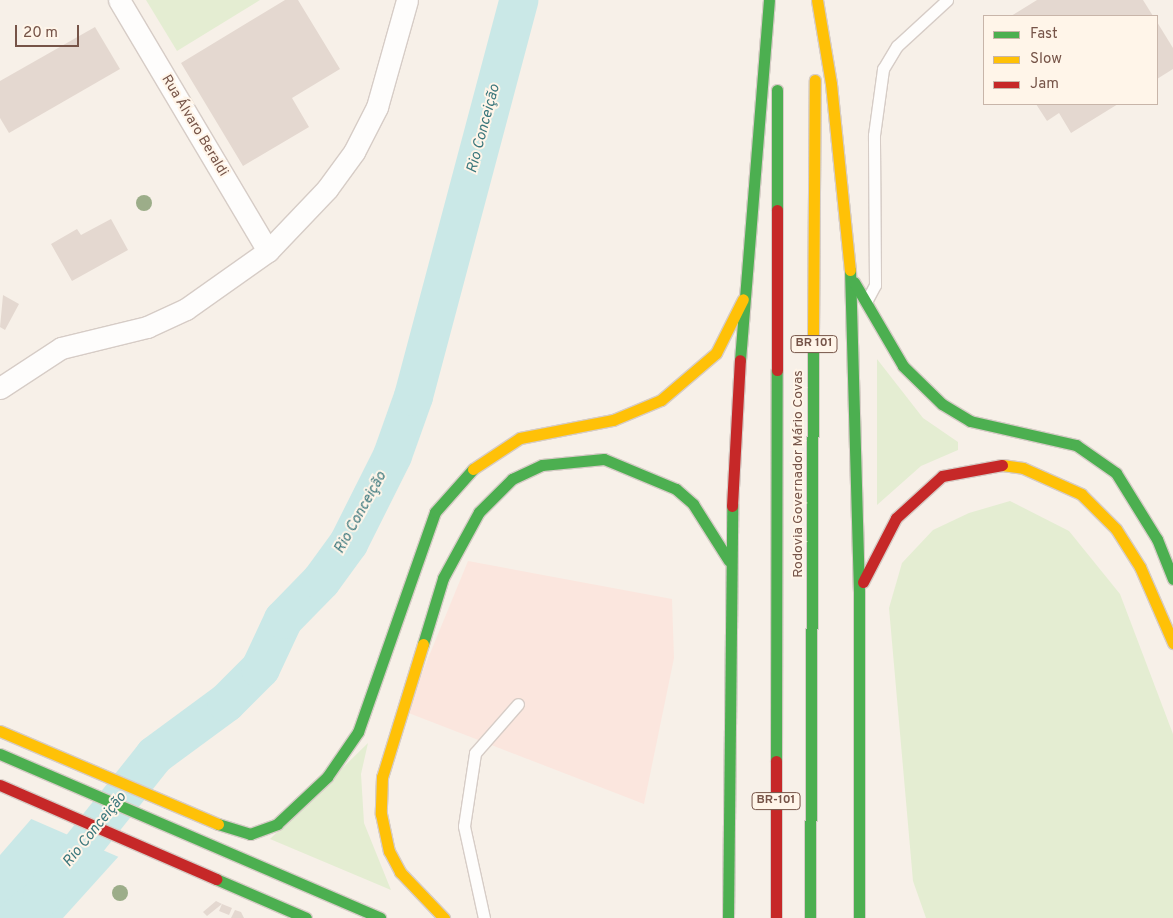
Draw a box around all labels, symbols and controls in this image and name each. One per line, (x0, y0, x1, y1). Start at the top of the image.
scale bar (18, 15, 81, 47)
legend (983, 15, 1158, 105)
text: 20 m (23, 24, 58, 43)
text: Fast (1030, 25, 1058, 44)
text: Slow (1030, 50, 1062, 69)
street label: Rua Álvaro Beraldi (157, 72, 231, 180)
text: Jam (1030, 75, 1059, 94)
water label: Rio Conceição (464, 83, 504, 175)
road number: BR 101 (790, 334, 838, 354)
street label: Rodovia Governador Mário Covas (791, 370, 807, 578)
water label: Rio Conceição (331, 469, 391, 557)
water label: Rio Conceição (59, 789, 131, 871)
road number: BR-101 (751, 791, 801, 810)

